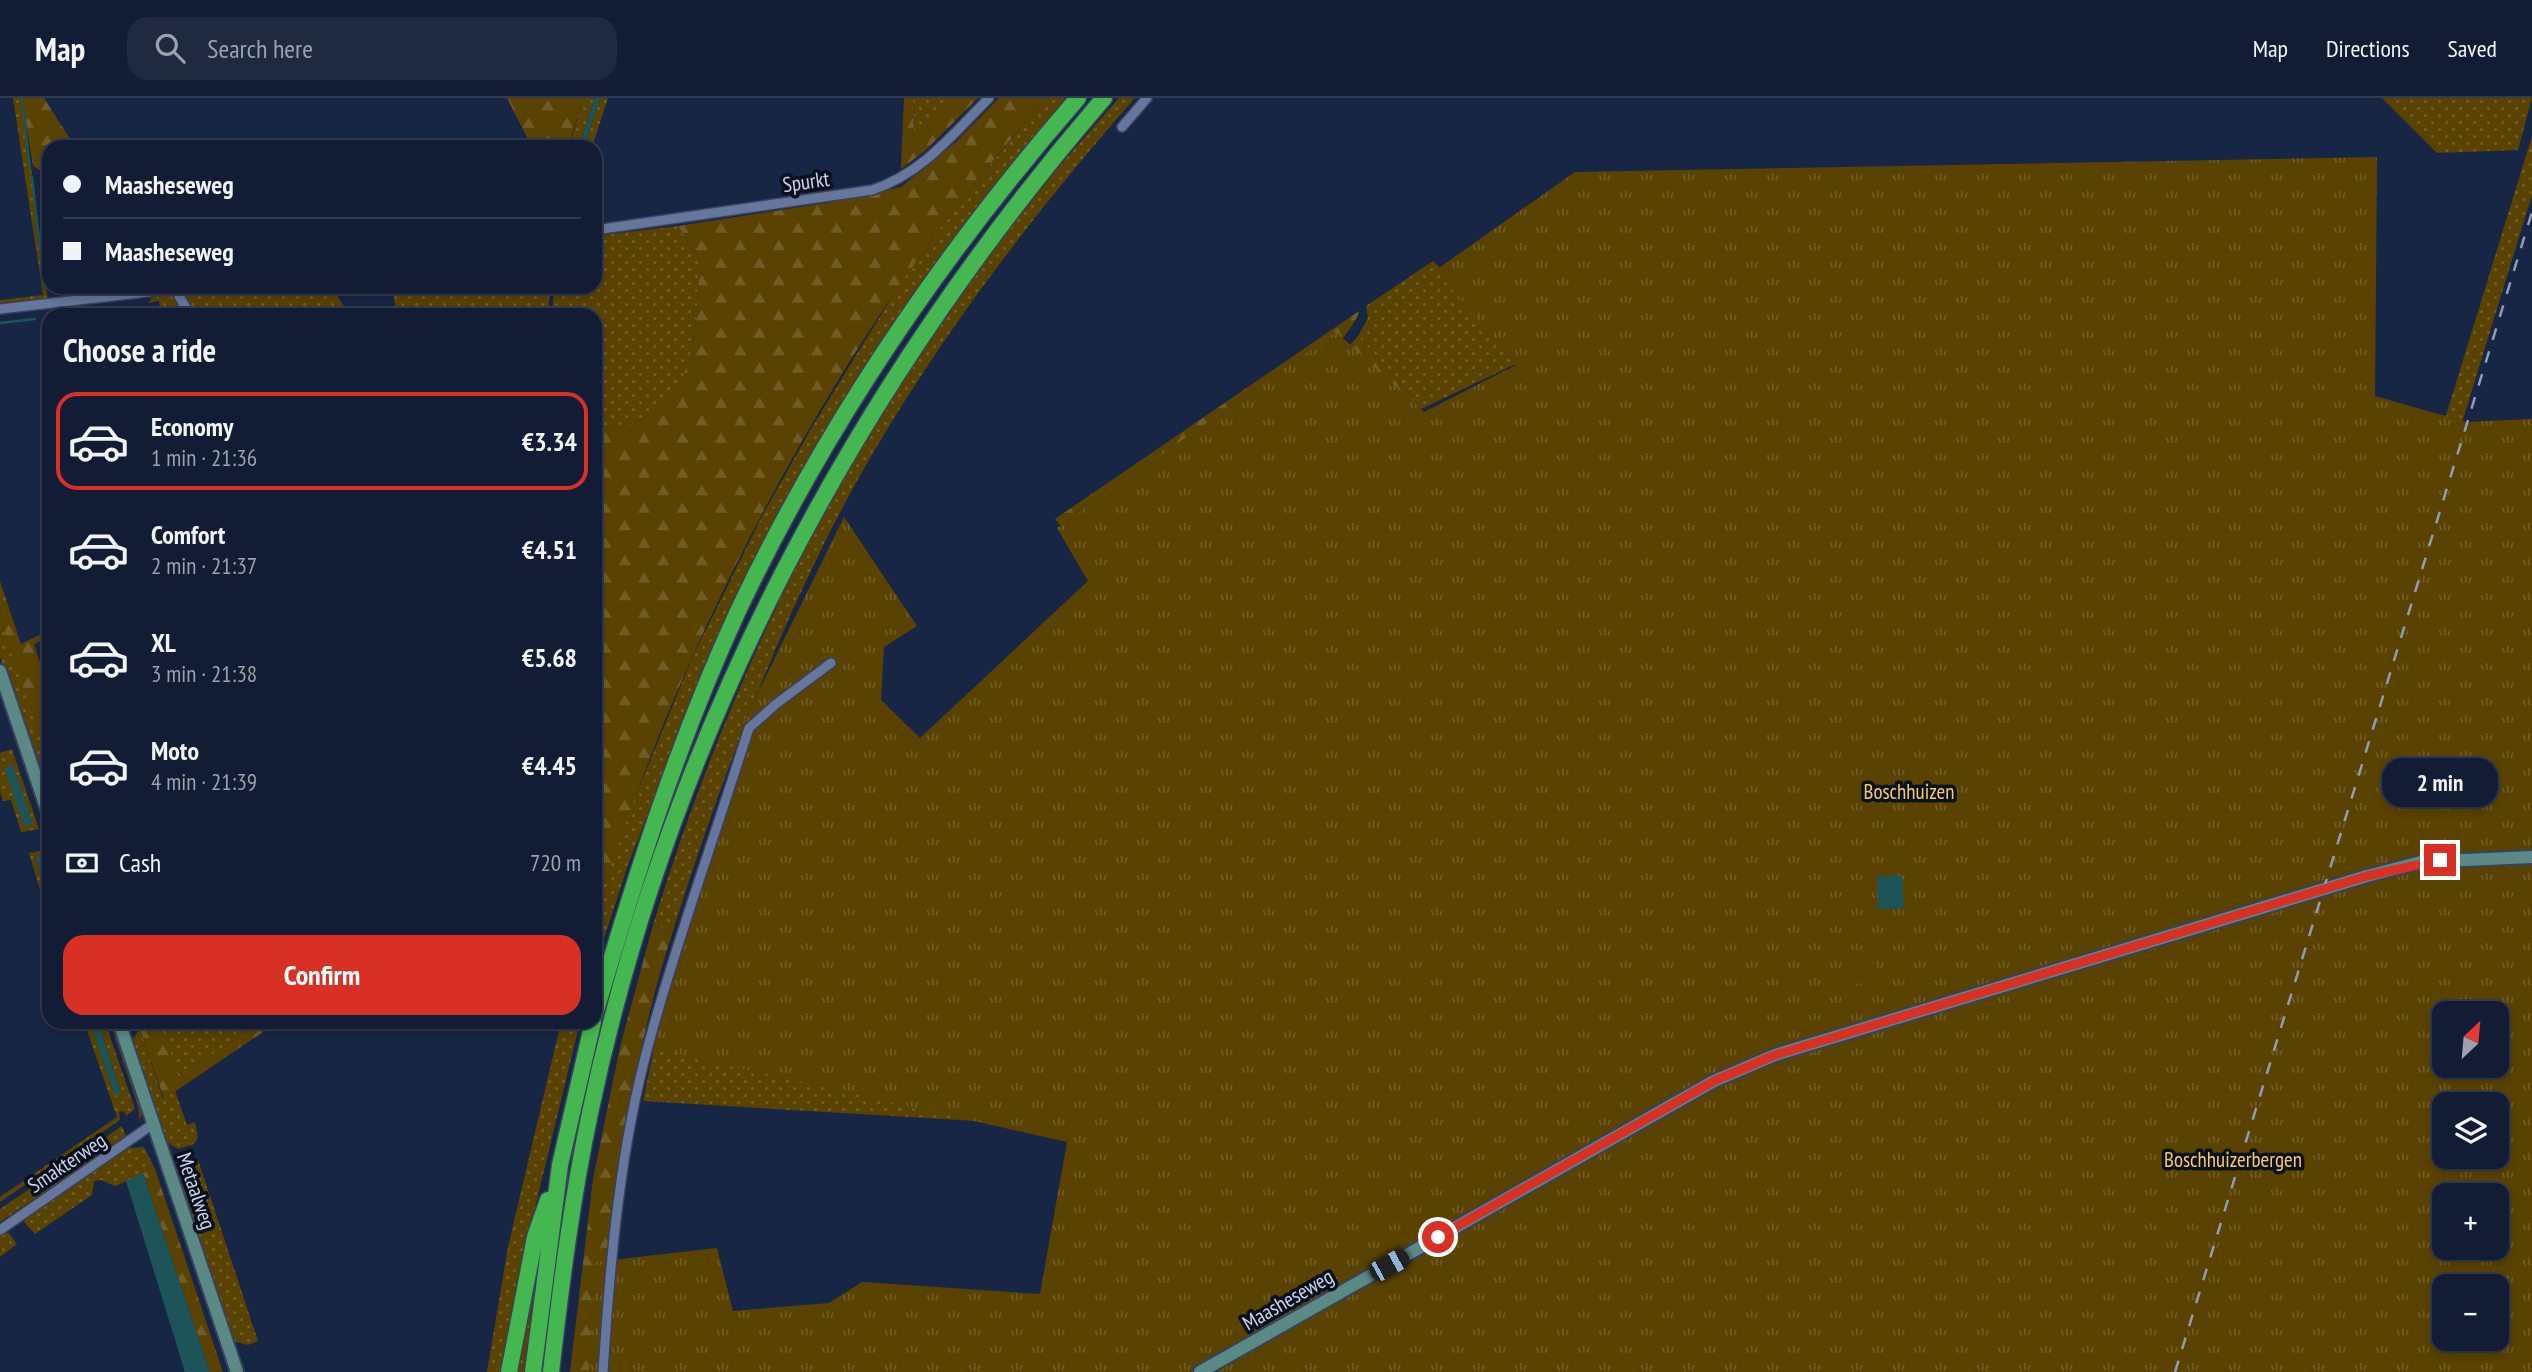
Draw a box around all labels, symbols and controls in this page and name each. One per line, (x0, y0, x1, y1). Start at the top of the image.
search box (127, 17, 617, 80)
text: Map (35, 27, 85, 70)
icon: search (151, 29, 189, 67)
text: Search here (207, 32, 313, 65)
text: Map (2253, 33, 2288, 64)
text: Directions (2326, 33, 2410, 64)
text: Saved (2448, 33, 2497, 64)
street label: Spurkt (781, 165, 831, 198)
text: Maasheseweg (105, 168, 234, 201)
text: Maasheseweg (105, 235, 234, 268)
text: Choose a ride (63, 329, 216, 371)
icon: car (67, 410, 130, 473)
text: Economy (151, 410, 233, 443)
text: €3.34 (522, 425, 577, 458)
text: 1 min · 21:36 (151, 443, 257, 472)
icon: car (67, 518, 130, 581)
text: Comfort (151, 518, 225, 551)
text: €4.51 (522, 533, 577, 566)
text: 2 min · 21:37 (151, 551, 257, 580)
icon: car (67, 626, 130, 689)
text: XL (151, 626, 176, 659)
text: €5.68 (522, 641, 577, 674)
text: 3 min · 21:38 (151, 659, 257, 688)
icon: car (67, 734, 130, 797)
text: Moto (151, 734, 199, 767)
text: €4.45 (522, 749, 577, 782)
callout: 2 min (2382, 758, 2498, 808)
text: 4 min · 21:39 (151, 767, 257, 796)
text: 2 min (2417, 768, 2463, 797)
park label: Boschhuizen (1864, 778, 1954, 805)
icon: cash (63, 844, 101, 882)
route end (2424, 844, 2456, 876)
text: Cash (119, 846, 161, 879)
text: 720 m (530, 848, 581, 877)
button: Confirm (63, 935, 581, 1015)
north arrow (2432, 1001, 2510, 1078)
map controls (2432, 1001, 2509, 1351)
button: layers (2432, 1092, 2509, 1169)
street label: Smakterweg (22, 1127, 111, 1199)
park label: Boschhuizerbergen (2164, 1146, 2302, 1173)
street label: Metaalweg (171, 1149, 222, 1233)
button: + (2432, 1183, 2509, 1260)
route start (1422, 1221, 1454, 1253)
car (1366, 1246, 1413, 1284)
street label: Maasheseweg (1237, 1263, 1338, 1336)
button: − (2432, 1274, 2509, 1351)

